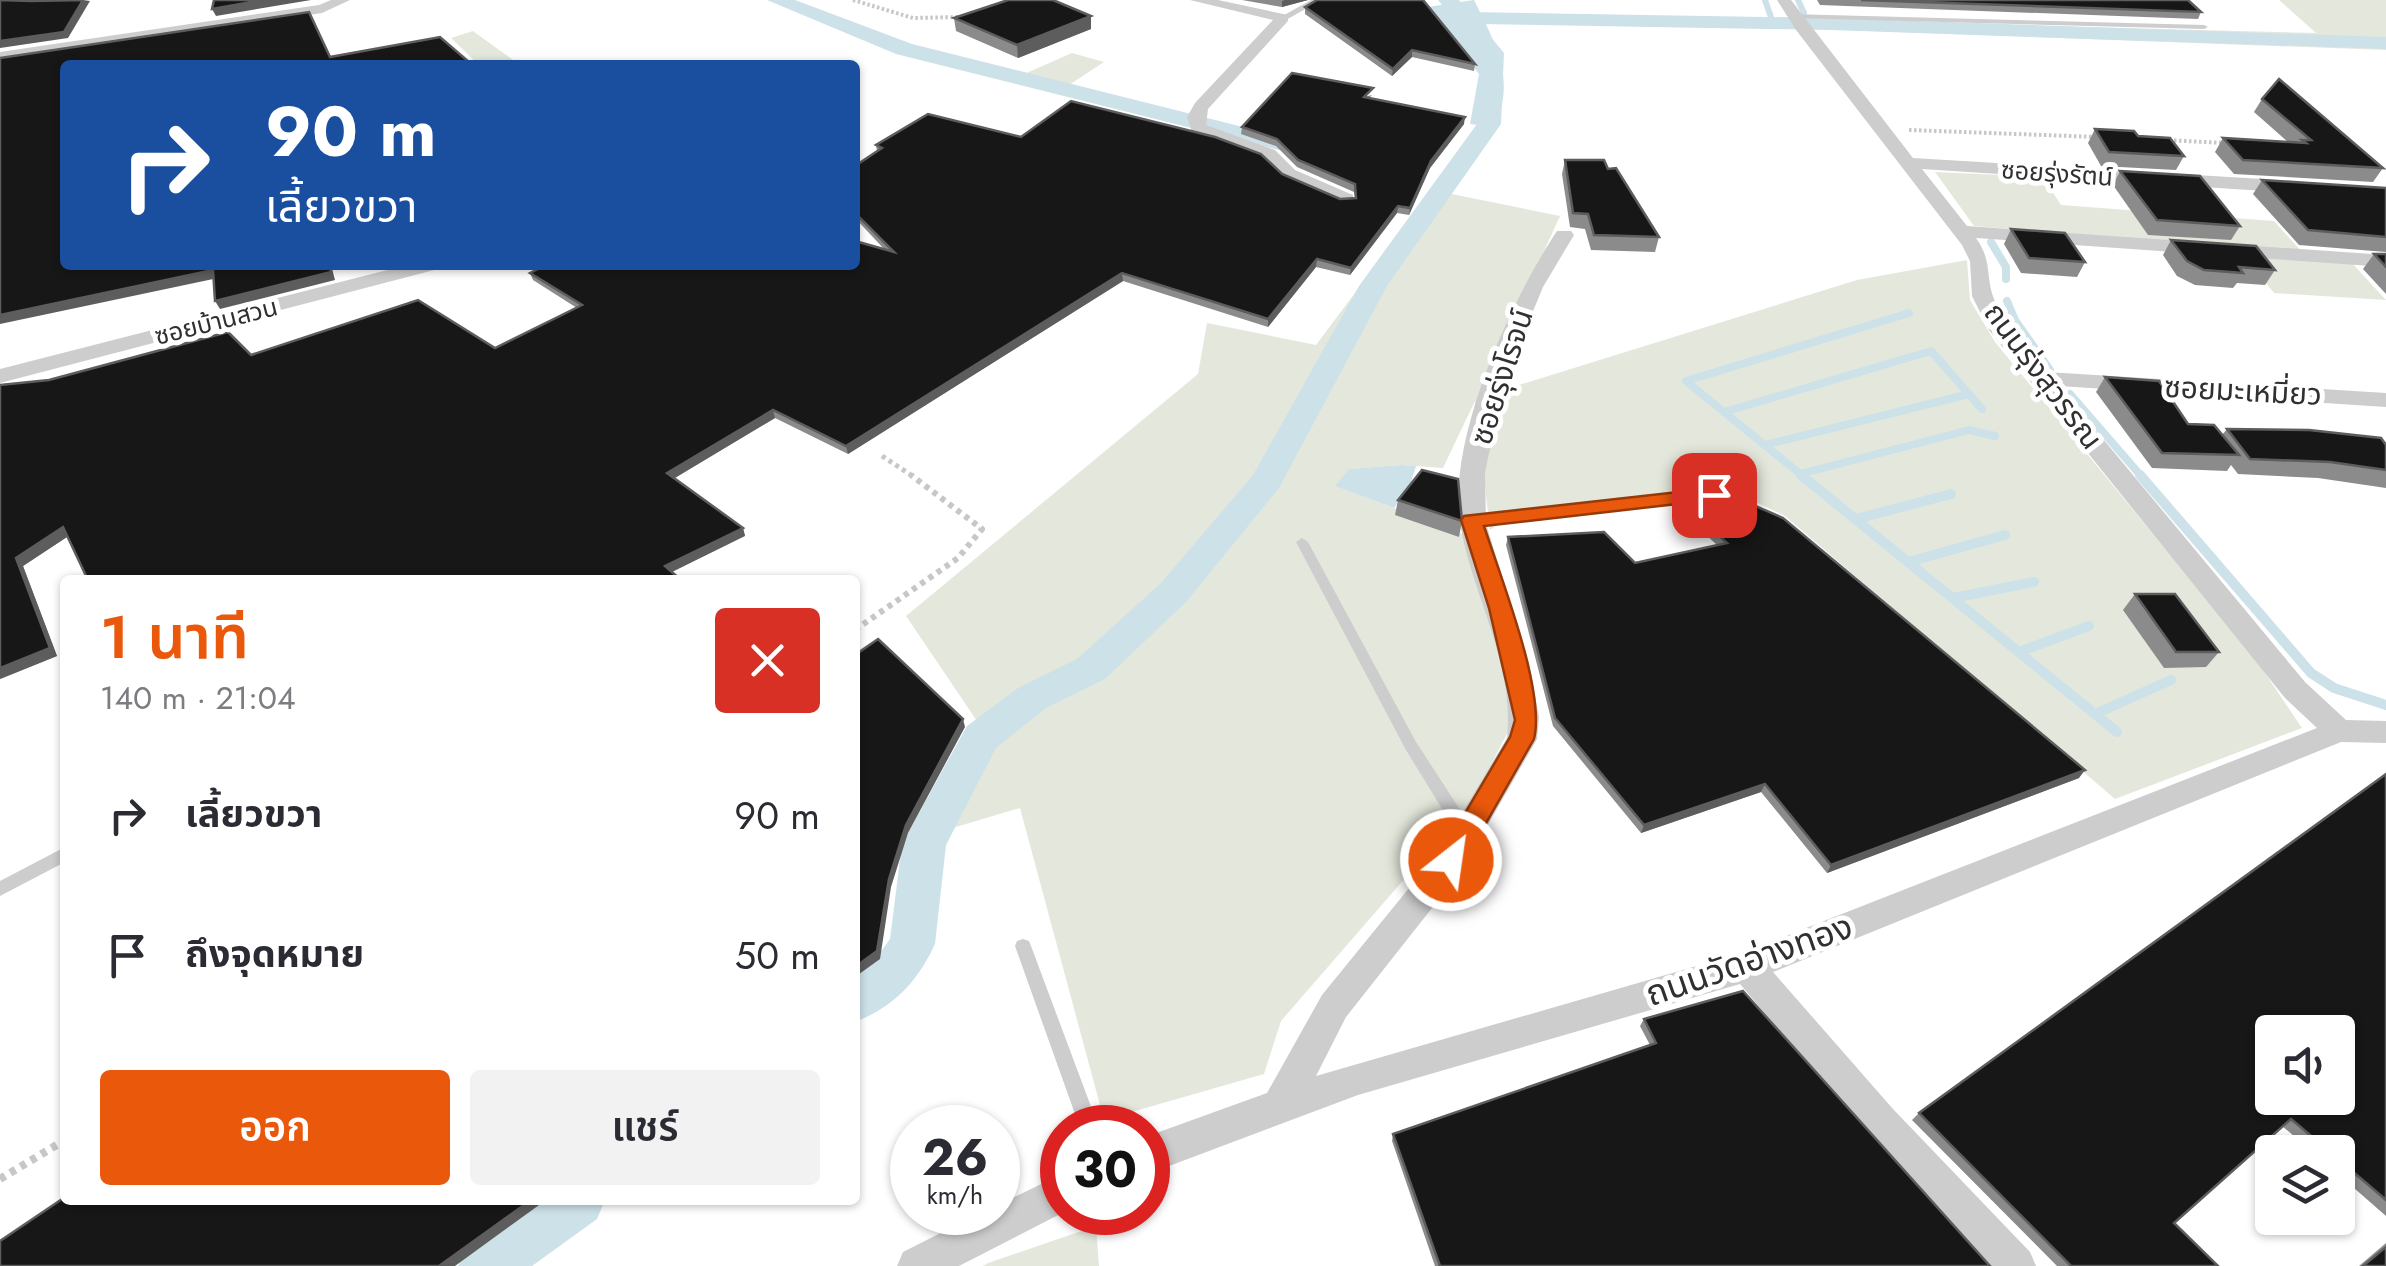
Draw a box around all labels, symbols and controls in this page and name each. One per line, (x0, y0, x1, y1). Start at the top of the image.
text: 90 m (265, 81, 437, 182)
icon: right (100, 100, 230, 230)
street label: ซอยรุ่งรัตน์ (2000, 151, 2114, 195)
text: เลี้ยวขวา (265, 174, 417, 239)
street label: ซอยบ้านสวน (151, 288, 281, 354)
street label: ถนนรุ่งสุวรรณ (1974, 293, 2113, 458)
street label: ซอยรุ่งโรจน์ (1459, 303, 1544, 450)
street label: ซอยมะเหมี่ยว (2163, 365, 2323, 416)
pin (1672, 453, 1757, 538)
icon: arrive (1687, 468, 1742, 523)
text: 1 นาที (100, 594, 249, 681)
button: close (715, 608, 820, 713)
text: 140 m · 21:04 (100, 675, 296, 721)
text: เลี้ยวขวา (185, 786, 322, 841)
icon: right (100, 788, 155, 843)
text: 90 m (734, 788, 820, 843)
position arrow (1399, 808, 1503, 912)
street label: ถนนวัดอ่างทอง (1639, 901, 1859, 1019)
text: ถึงจุดหมาย (185, 926, 364, 981)
icon: arrive (100, 928, 155, 983)
text: 50 m (735, 928, 820, 983)
map controls (2255, 1015, 2355, 1235)
button: sound (2255, 1015, 2355, 1115)
button: ออก (100, 1070, 450, 1185)
button: แชร์ (470, 1070, 820, 1185)
speed limit sign: 30 (1040, 1105, 1170, 1235)
text: 26 (922, 1121, 988, 1194)
button: layers (2255, 1135, 2355, 1235)
text: km/h (927, 1177, 983, 1213)

